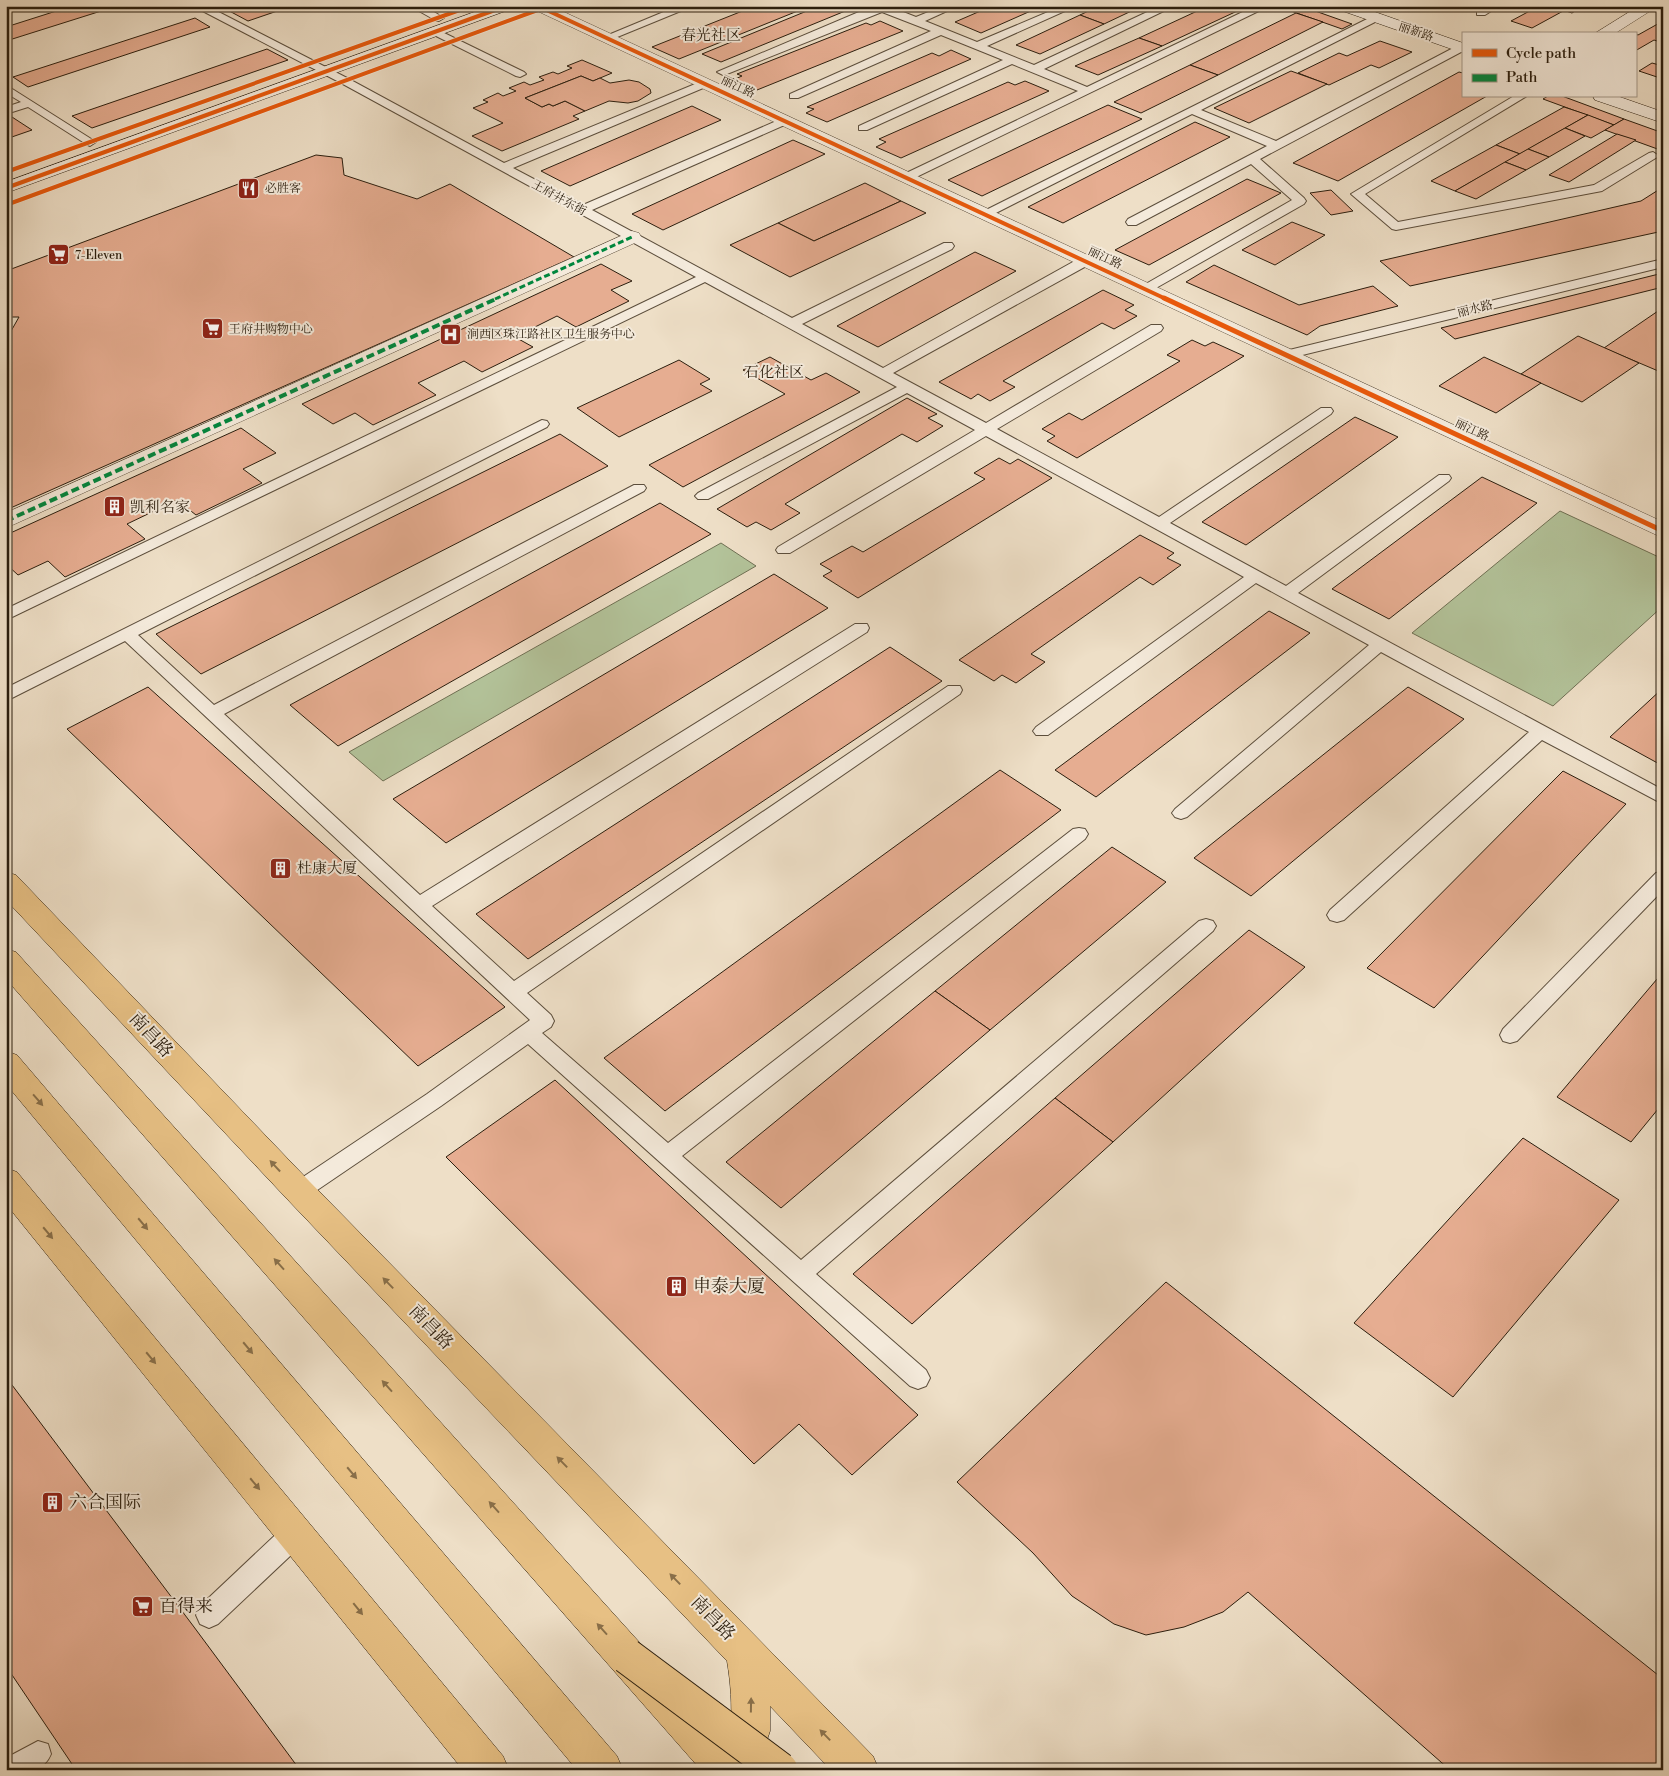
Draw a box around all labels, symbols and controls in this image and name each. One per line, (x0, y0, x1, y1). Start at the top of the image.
street label: 丽新路 (1397, 19, 1435, 45)
district label: 春光社区 (681, 26, 741, 45)
legend (1462, 32, 1636, 98)
text: Cycle path (1506, 44, 1576, 63)
text: Path (1506, 68, 1538, 87)
street label: 丽江路 (719, 73, 757, 101)
restaurant icon: 必胜客 (237, 176, 261, 200)
street label: 王府井东街 (529, 177, 590, 220)
place label: 必胜客 (265, 181, 301, 196)
supermarket icon: 7-Eleven (47, 243, 71, 267)
street label: 丽江路 (1086, 244, 1124, 272)
place label: 7-Eleven (75, 248, 122, 263)
street label: 丽水路 (1456, 297, 1494, 321)
supermarket icon: 王府井购物中心 (201, 317, 225, 341)
place label: 王府井购物中心 (229, 322, 313, 337)
hospital icon: 涧西区珠江路社区卫生服务中心 (439, 322, 463, 346)
place label: 涧西区珠江路社区卫生服务中心 (467, 327, 635, 342)
district label: 石化社区 (744, 363, 804, 382)
street label: 丽江路 (1453, 416, 1491, 444)
building icon: 凯利名家 (102, 495, 126, 519)
place label: 凯利名家 (130, 498, 190, 517)
building icon: 杜康大厦 (269, 856, 293, 880)
place label: 杜康大厦 (297, 859, 357, 878)
street label: 南昌路 (124, 1007, 178, 1063)
one-way arrow (32, 1094, 44, 1106)
one-way arrow (269, 1160, 281, 1172)
one-way arrow (137, 1218, 148, 1230)
one-way arrow (42, 1226, 53, 1239)
one-way arrow (273, 1258, 284, 1271)
building icon: 申泰大厦 (665, 1274, 689, 1298)
place label: 申泰大厦 (693, 1275, 765, 1298)
one-way arrow (382, 1277, 394, 1289)
street label: 南昌路 (404, 1300, 458, 1354)
one-way arrow (242, 1342, 253, 1355)
one-way arrow (146, 1352, 157, 1365)
one-way arrow (381, 1379, 392, 1392)
one-way arrow (556, 1457, 568, 1469)
one-way arrow (347, 1466, 358, 1479)
one-way arrow (249, 1477, 260, 1490)
building icon: 六合国际 (41, 1490, 65, 1514)
place label: 六合国际 (69, 1491, 141, 1514)
one-way arrow (489, 1501, 500, 1514)
one-way arrow (669, 1573, 681, 1585)
street label: 南昌路 (686, 1591, 740, 1645)
supermarket icon: 百得来 (131, 1594, 155, 1618)
place label: 百得来 (159, 1595, 213, 1618)
one-way arrow (352, 1602, 363, 1615)
one-way arrow (597, 1622, 608, 1635)
one-way arrow (747, 1697, 755, 1713)
one-way arrow (819, 1729, 831, 1741)

